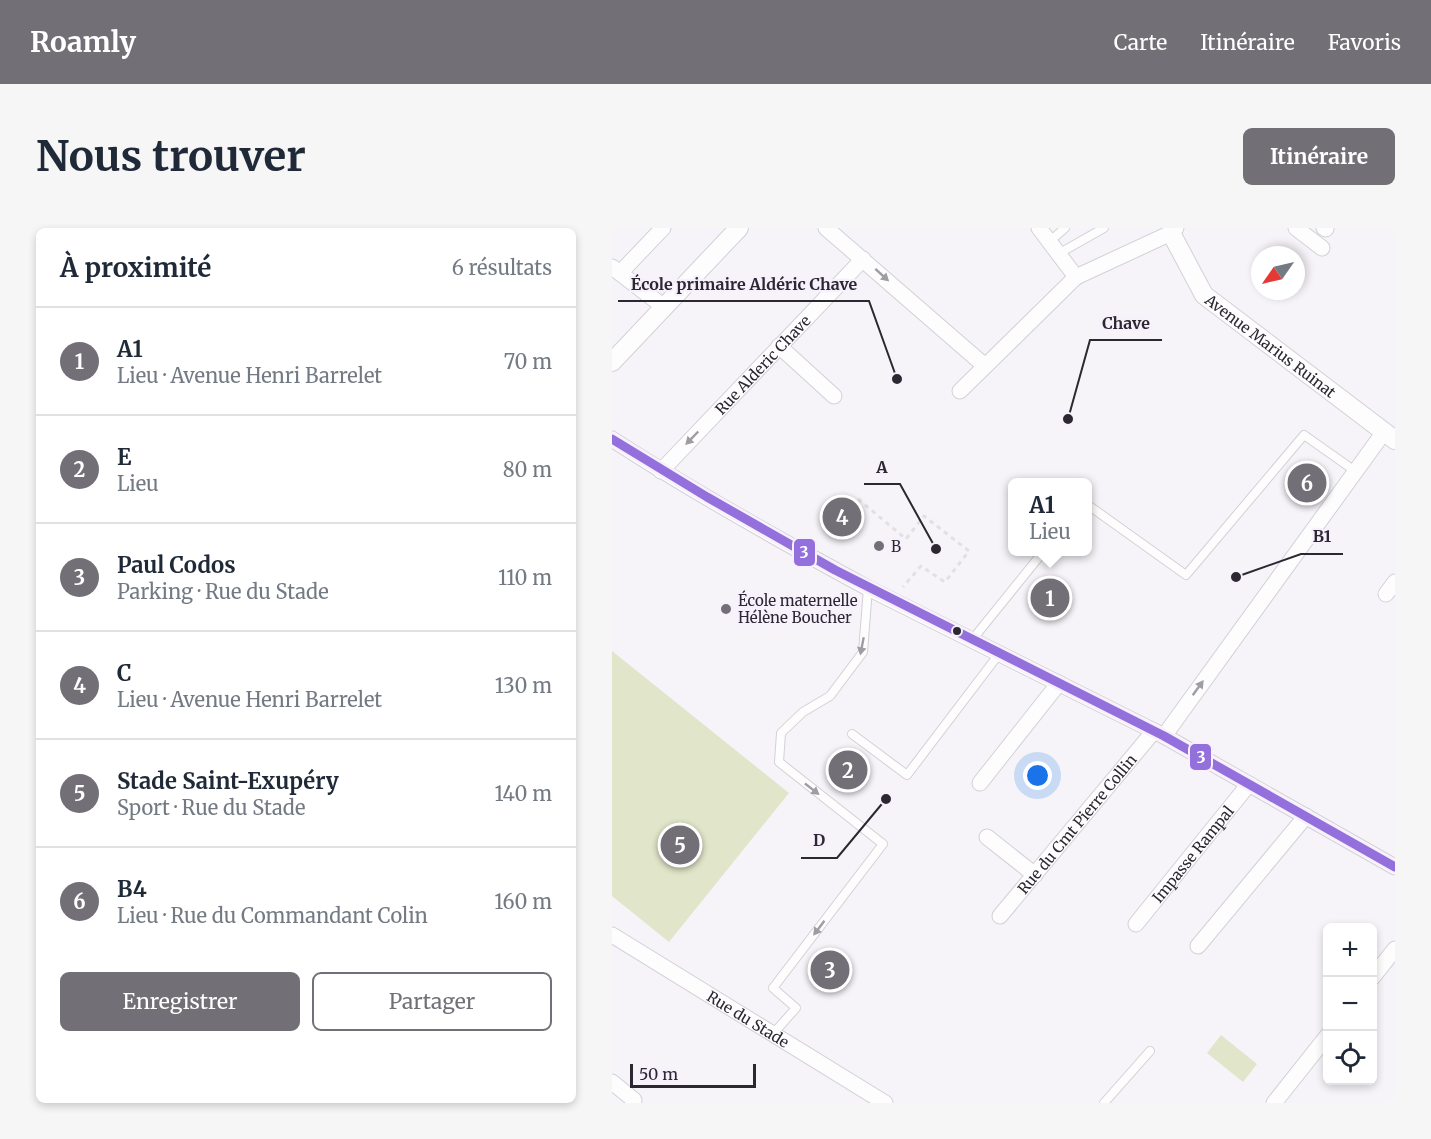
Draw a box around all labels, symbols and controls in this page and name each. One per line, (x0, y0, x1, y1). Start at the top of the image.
text: Roamly (30, 24, 136, 60)
text: Carte (1114, 29, 1167, 56)
text: Itinéraire (1200, 29, 1295, 56)
text: Favoris (1328, 29, 1401, 56)
button: Itinéraire (1243, 128, 1395, 185)
text: Nous trouver (36, 130, 306, 182)
north arrow (1251, 246, 1305, 300)
text: À proximité (60, 251, 211, 284)
text: 6 résultats (452, 255, 552, 280)
callout: École primaire Aldéric Chave (618, 267, 869, 301)
one-way arrow (874, 268, 889, 282)
text: École primaire Aldéric Chave (631, 274, 858, 294)
street label: Avenue Marius Ruinat (1201, 289, 1340, 401)
callout: Chave (1090, 306, 1162, 340)
street label: Rue Alderic Chave (711, 311, 814, 418)
text: Chave (1102, 313, 1150, 333)
text: A1 (117, 335, 143, 363)
text: 1 (75, 349, 84, 374)
text: 70 m (504, 349, 552, 374)
text: Lieu · Avenue Henri Barrelet (117, 363, 382, 388)
one-way arrow (686, 431, 700, 445)
text: E (117, 443, 131, 471)
callout: A (864, 450, 900, 484)
text: 2 (74, 457, 85, 482)
text: 80 m (503, 457, 552, 482)
text: A (875, 457, 888, 477)
pin: 6 (1288, 460, 1326, 506)
text: Lieu (117, 471, 159, 496)
popup (1008, 478, 1092, 556)
text: A1 (1029, 491, 1055, 519)
pin: 4 (822, 494, 862, 540)
text: Lieu (1029, 519, 1071, 544)
callout: B1 (1301, 520, 1343, 554)
text: B1 (1313, 526, 1332, 546)
place label: B (891, 537, 901, 556)
line badge: 3 (793, 538, 816, 567)
marker: B (872, 539, 886, 553)
text: 3 (799, 542, 809, 562)
text: Paul Codos (117, 551, 236, 579)
text: 3 (74, 565, 85, 590)
text: 110 m (498, 565, 552, 590)
pin: 1 (1030, 576, 1070, 620)
text: Parking · Rue du Stade (117, 579, 329, 604)
place label: École maternelle Hélène Boucher (738, 590, 858, 627)
marker: École maternelle Hélène Boucher (719, 602, 733, 616)
unlabelled marker (951, 625, 963, 637)
one-way arrow (857, 637, 866, 656)
text: C (117, 659, 132, 687)
text: 4 (73, 673, 86, 698)
text: 130 m (495, 673, 552, 698)
one-way arrow (1192, 681, 1204, 697)
text: Lieu · Avenue Henri Barrelet (117, 687, 382, 712)
line badge: 3 (1189, 743, 1212, 771)
text: 3 (1196, 747, 1206, 767)
pin: 2 (828, 748, 868, 792)
street label: Rue du Cmt Pierre Collin (1013, 750, 1140, 897)
your location (1023, 761, 1052, 790)
text: Stade Saint-Exupéry (117, 767, 339, 795)
text: 5 (74, 781, 85, 806)
text: 140 m (495, 781, 552, 806)
one-way arrow (805, 782, 820, 794)
text: Sport · Rue du Stade (117, 795, 305, 820)
street label: Impasse Rampal (1148, 801, 1238, 906)
pin: 5 (660, 822, 700, 868)
callout: D (801, 824, 837, 858)
text: D (813, 830, 825, 850)
text: B4 (117, 875, 147, 903)
text: 6 (73, 889, 86, 914)
text: 160 m (494, 889, 552, 914)
text: Lieu · Rue du Commandant Colin (117, 903, 428, 928)
one-way arrow (813, 920, 825, 935)
map controls (1323, 923, 1377, 1085)
button: + (1323, 923, 1377, 977)
pin: 3 (810, 948, 850, 992)
button: Enregistrer (60, 972, 300, 1031)
button: Partager (312, 972, 552, 1031)
button: − (1323, 977, 1377, 1031)
street label: Rue du Stade (704, 986, 793, 1051)
button: locate (1323, 1031, 1377, 1085)
scale bar (630, 1061, 756, 1088)
text: 50 m (639, 1064, 678, 1084)

